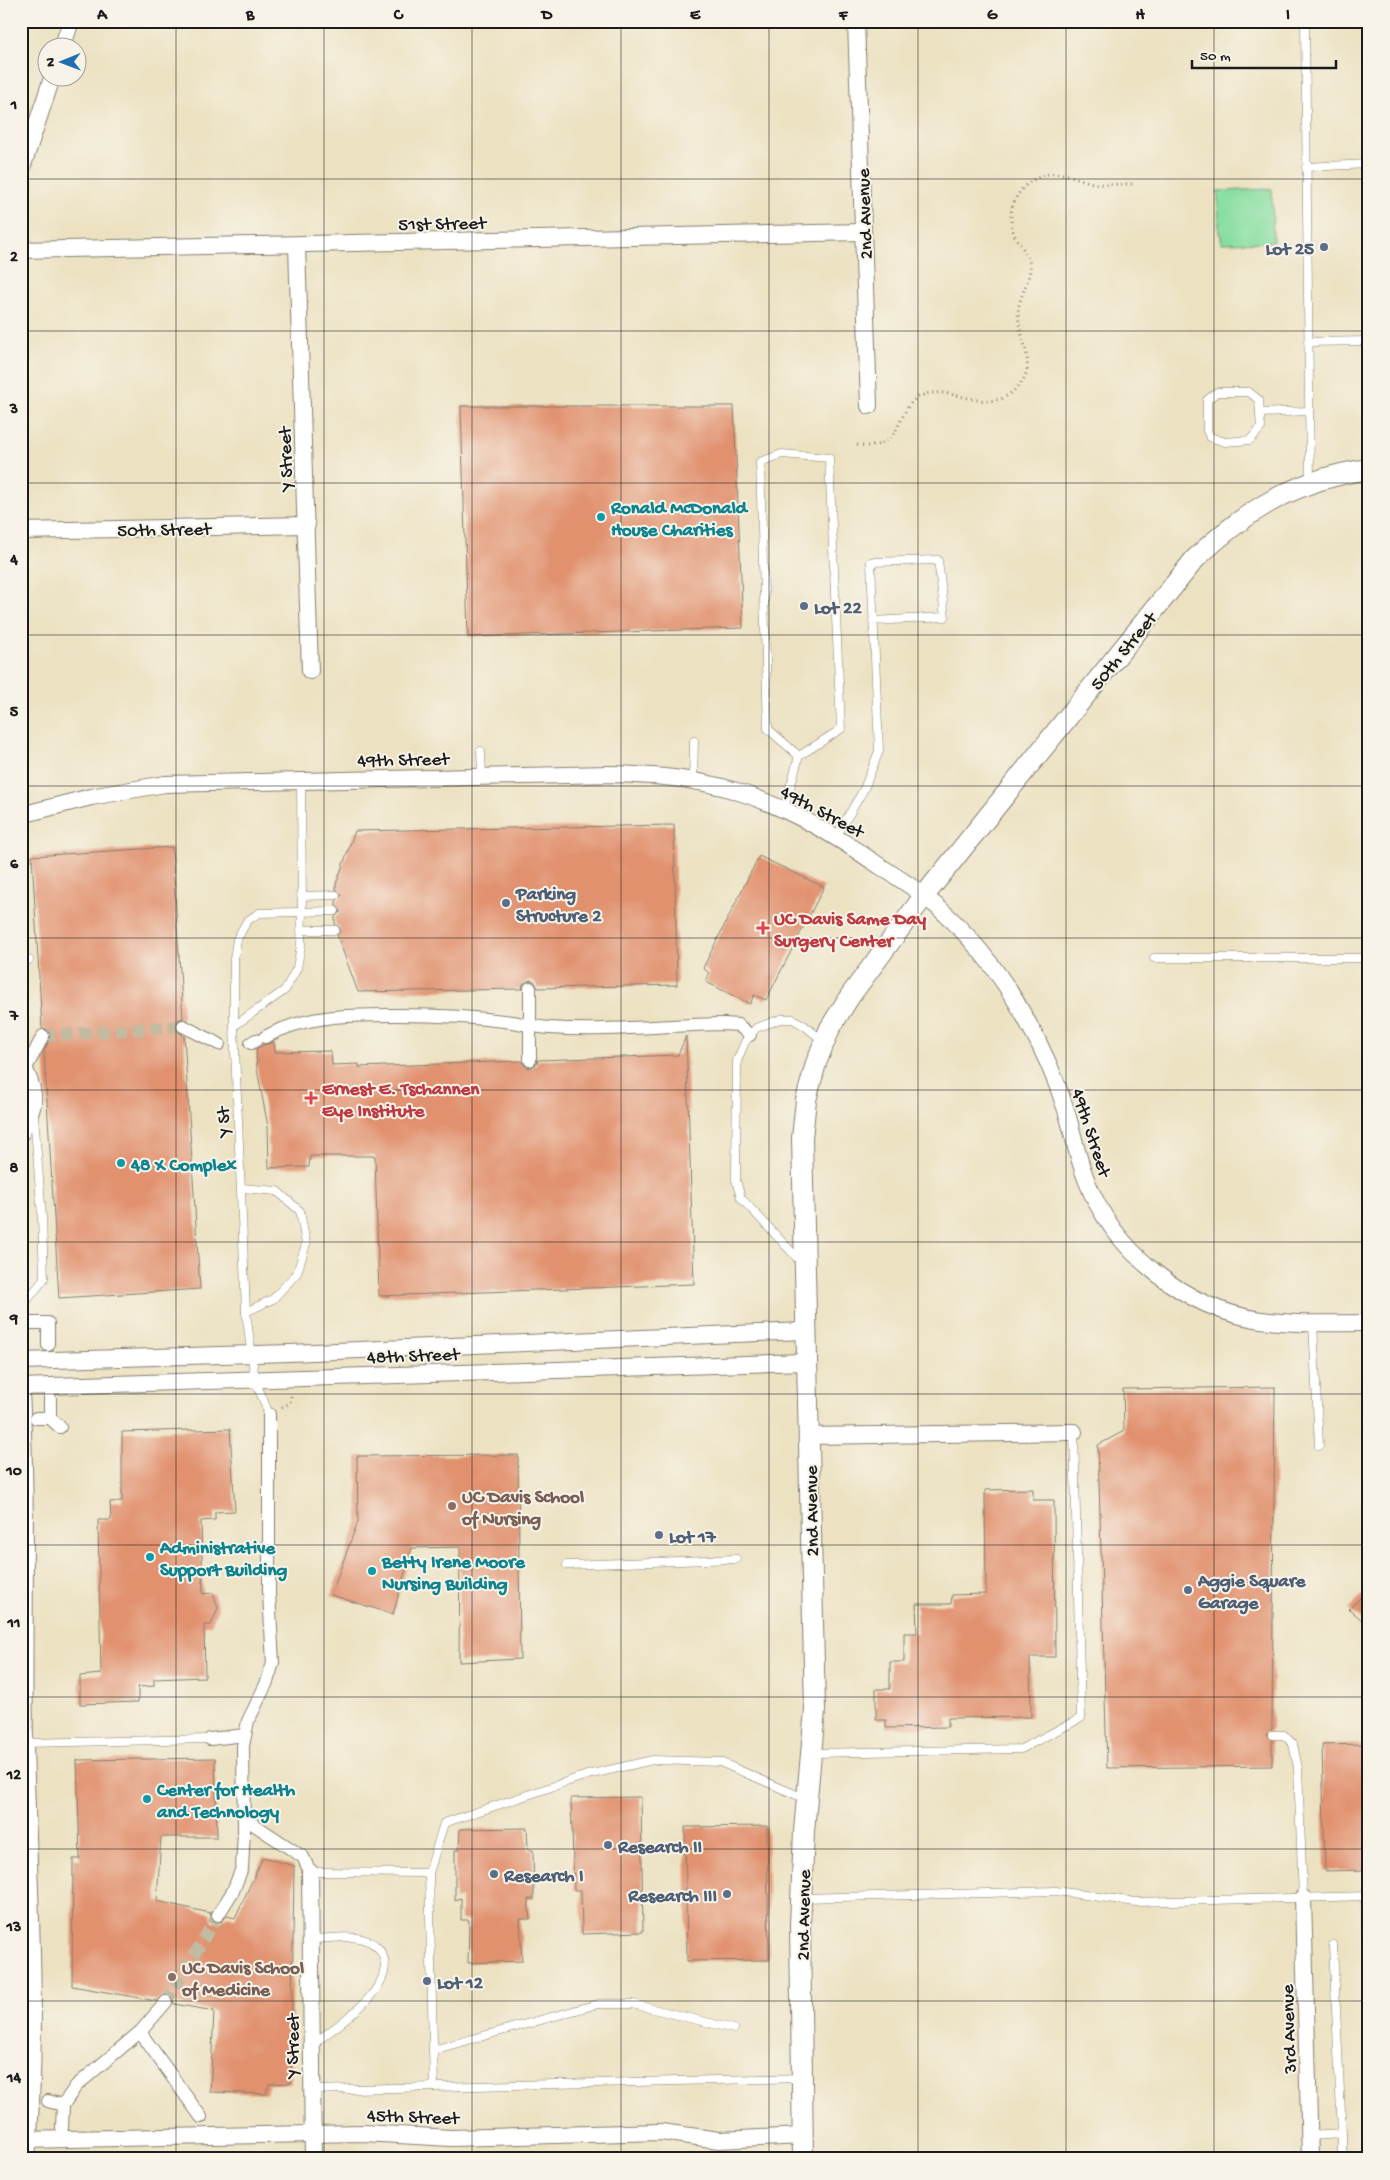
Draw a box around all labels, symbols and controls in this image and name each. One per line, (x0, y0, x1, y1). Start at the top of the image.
text: A (96, 7, 108, 26)
text: B (245, 7, 255, 26)
text: C (393, 7, 404, 26)
text: D (540, 7, 553, 26)
text: E (690, 7, 701, 26)
text: F (838, 7, 849, 26)
text: G (987, 7, 998, 26)
text: H (1135, 7, 1145, 26)
text: I (1286, 7, 1290, 26)
north arrow (38, 38, 88, 88)
scale bar (1192, 38, 1336, 70)
text: 50 m (1200, 48, 1231, 66)
text: N (43, 57, 60, 67)
text: 1 (10, 97, 17, 116)
street label: 2nd Avenue (853, 168, 880, 260)
street label: 51st Street (398, 213, 488, 238)
place label: Lot 25 (1266, 239, 1314, 262)
marker: Lot 25 (1318, 241, 1330, 253)
text: 2 (10, 249, 18, 268)
text: 3 (9, 401, 18, 420)
street label: Y Street (275, 424, 300, 493)
place label: Ronald McDonald House Charities (610, 498, 749, 543)
marker: Ronald McDonald House Charities (595, 511, 607, 523)
street label: 50th Street (117, 519, 213, 544)
text: 4 (9, 552, 18, 571)
place label: Lot 22 (814, 598, 862, 621)
marker: Lot 22 (798, 600, 810, 612)
street label: 50th Street (1086, 607, 1165, 696)
text: 5 (10, 704, 19, 723)
street label: 49th Street (357, 749, 451, 774)
street label: 49th Street (776, 781, 869, 846)
text: 6 (10, 856, 19, 875)
place label: Parking Structure 2 (515, 884, 602, 929)
marker: Parking Structure 2 (500, 897, 512, 909)
place label: UC Davis Same Day Surgery Center (774, 909, 927, 954)
marker: UC Davis Same Day Surgery Center (756, 921, 770, 935)
text: 7 (9, 1008, 19, 1027)
place label: Ernest E. Tschannen Eye Institute (322, 1079, 480, 1124)
street label: 49th Street (1065, 1086, 1115, 1182)
marker: Ernest E. Tschannen Eye Institute (304, 1091, 318, 1105)
street label: Y St (213, 1104, 238, 1139)
place label: 48 X Complex (130, 1155, 237, 1178)
marker: 48 X Complex (115, 1157, 127, 1169)
text: 8 (10, 1160, 19, 1179)
text: 9 (9, 1311, 18, 1330)
street label: 48th Street (366, 1344, 462, 1371)
text: 10 (5, 1463, 22, 1482)
street label: 2nd Avenue (801, 1465, 826, 1557)
place label: UC Davis School of Nursing (461, 1487, 584, 1532)
marker: UC Davis School of Nursing (446, 1500, 458, 1512)
place label: Lot 17 (669, 1527, 717, 1550)
marker: Lot 17 (653, 1529, 665, 1541)
place label: Administrative Support Building (159, 1538, 287, 1583)
marker: Administrative Support Building (144, 1551, 156, 1563)
place label: Betty Irene Moore Nursing Building (381, 1552, 526, 1597)
marker: Betty Irene Moore Nursing Building (366, 1565, 378, 1577)
place label: Aggie Square Garage (1197, 1571, 1307, 1616)
marker: Aggie Square Garage (1182, 1584, 1194, 1596)
text: 11 (7, 1615, 20, 1634)
text: 12 (6, 1767, 21, 1786)
place label: Center for Health and Technology (156, 1780, 296, 1825)
marker: Center for Health and Technology (141, 1793, 153, 1805)
place label: Research II (617, 1837, 702, 1860)
marker: Research II (602, 1839, 614, 1851)
place label: Research I (503, 1866, 584, 1889)
marker: Research I (488, 1868, 500, 1880)
street label: 2nd Avenue (793, 1869, 818, 1961)
place label: Research III (627, 1886, 717, 1909)
marker: Research III (721, 1888, 733, 1900)
text: 13 (6, 1919, 21, 1938)
place label: UC Davis School of Medicine (181, 1958, 304, 2003)
marker: UC Davis School of Medicine (166, 1971, 178, 1983)
place label: Lot 12 (437, 1973, 484, 1996)
marker: Lot 12 (421, 1975, 433, 1987)
street label: 3rd Avenue (1277, 1984, 1304, 2075)
street label: Y Street (283, 2012, 306, 2080)
text: 14 (6, 2070, 21, 2089)
street label: 45th Street (366, 2105, 462, 2132)

